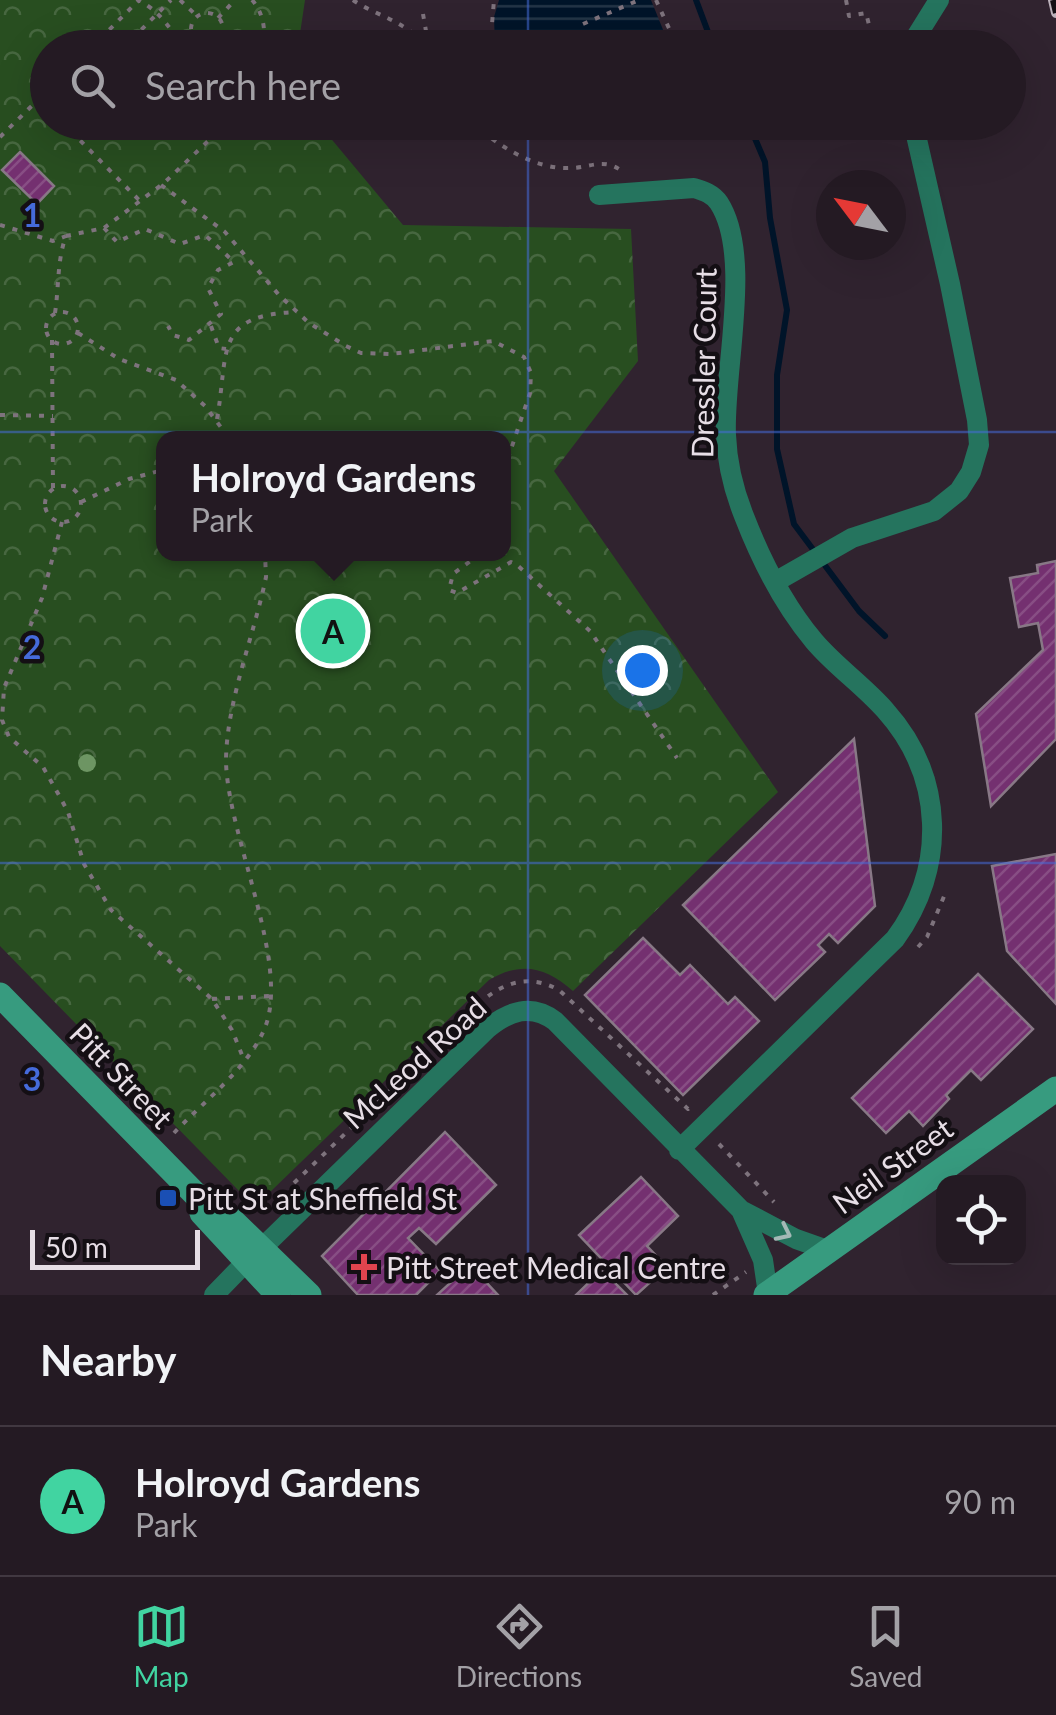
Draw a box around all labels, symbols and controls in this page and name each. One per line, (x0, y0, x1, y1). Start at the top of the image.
search box (30, 30, 1026, 140)
icon: search (65, 58, 120, 113)
text: Search here (145, 62, 341, 108)
north arrow (816, 170, 906, 260)
text: 1 (23, 195, 41, 234)
street label: Dressler Court (683, 267, 723, 459)
popup (156, 431, 511, 561)
text: Holroyd Gardens (191, 454, 476, 500)
text: Park (191, 500, 253, 539)
pin: A (300, 594, 366, 668)
text: 2 (23, 627, 41, 666)
your location (617, 645, 668, 696)
street label: McLeod Road (335, 988, 493, 1136)
street label: Pitt Street (63, 1015, 181, 1135)
text: 3 (23, 1059, 41, 1098)
street label: Neil Street (825, 1109, 959, 1220)
map controls (936, 1175, 1026, 1265)
button: locate (936, 1175, 1026, 1265)
place label: Pitt St at Sheffield St (188, 1180, 458, 1216)
marker: Pitt St at Sheffield St (157, 1187, 179, 1209)
one-way arrow (774, 1221, 792, 1241)
scale bar (30, 1225, 200, 1270)
text: 50 m (45, 1230, 108, 1264)
place label: Pitt Street Medical Centre (386, 1249, 726, 1285)
marker: Pitt Street Medical Centre (351, 1254, 377, 1280)
text: Nearby (40, 1335, 177, 1385)
text: Holroyd Gardens (135, 1459, 420, 1505)
text: A (61, 1482, 84, 1521)
text: 90 m (944, 1482, 1016, 1521)
text: Park (135, 1505, 198, 1544)
tab: Map (134, 1599, 189, 1693)
tab: Directions (456, 1599, 582, 1693)
tab: Saved (849, 1599, 922, 1693)

